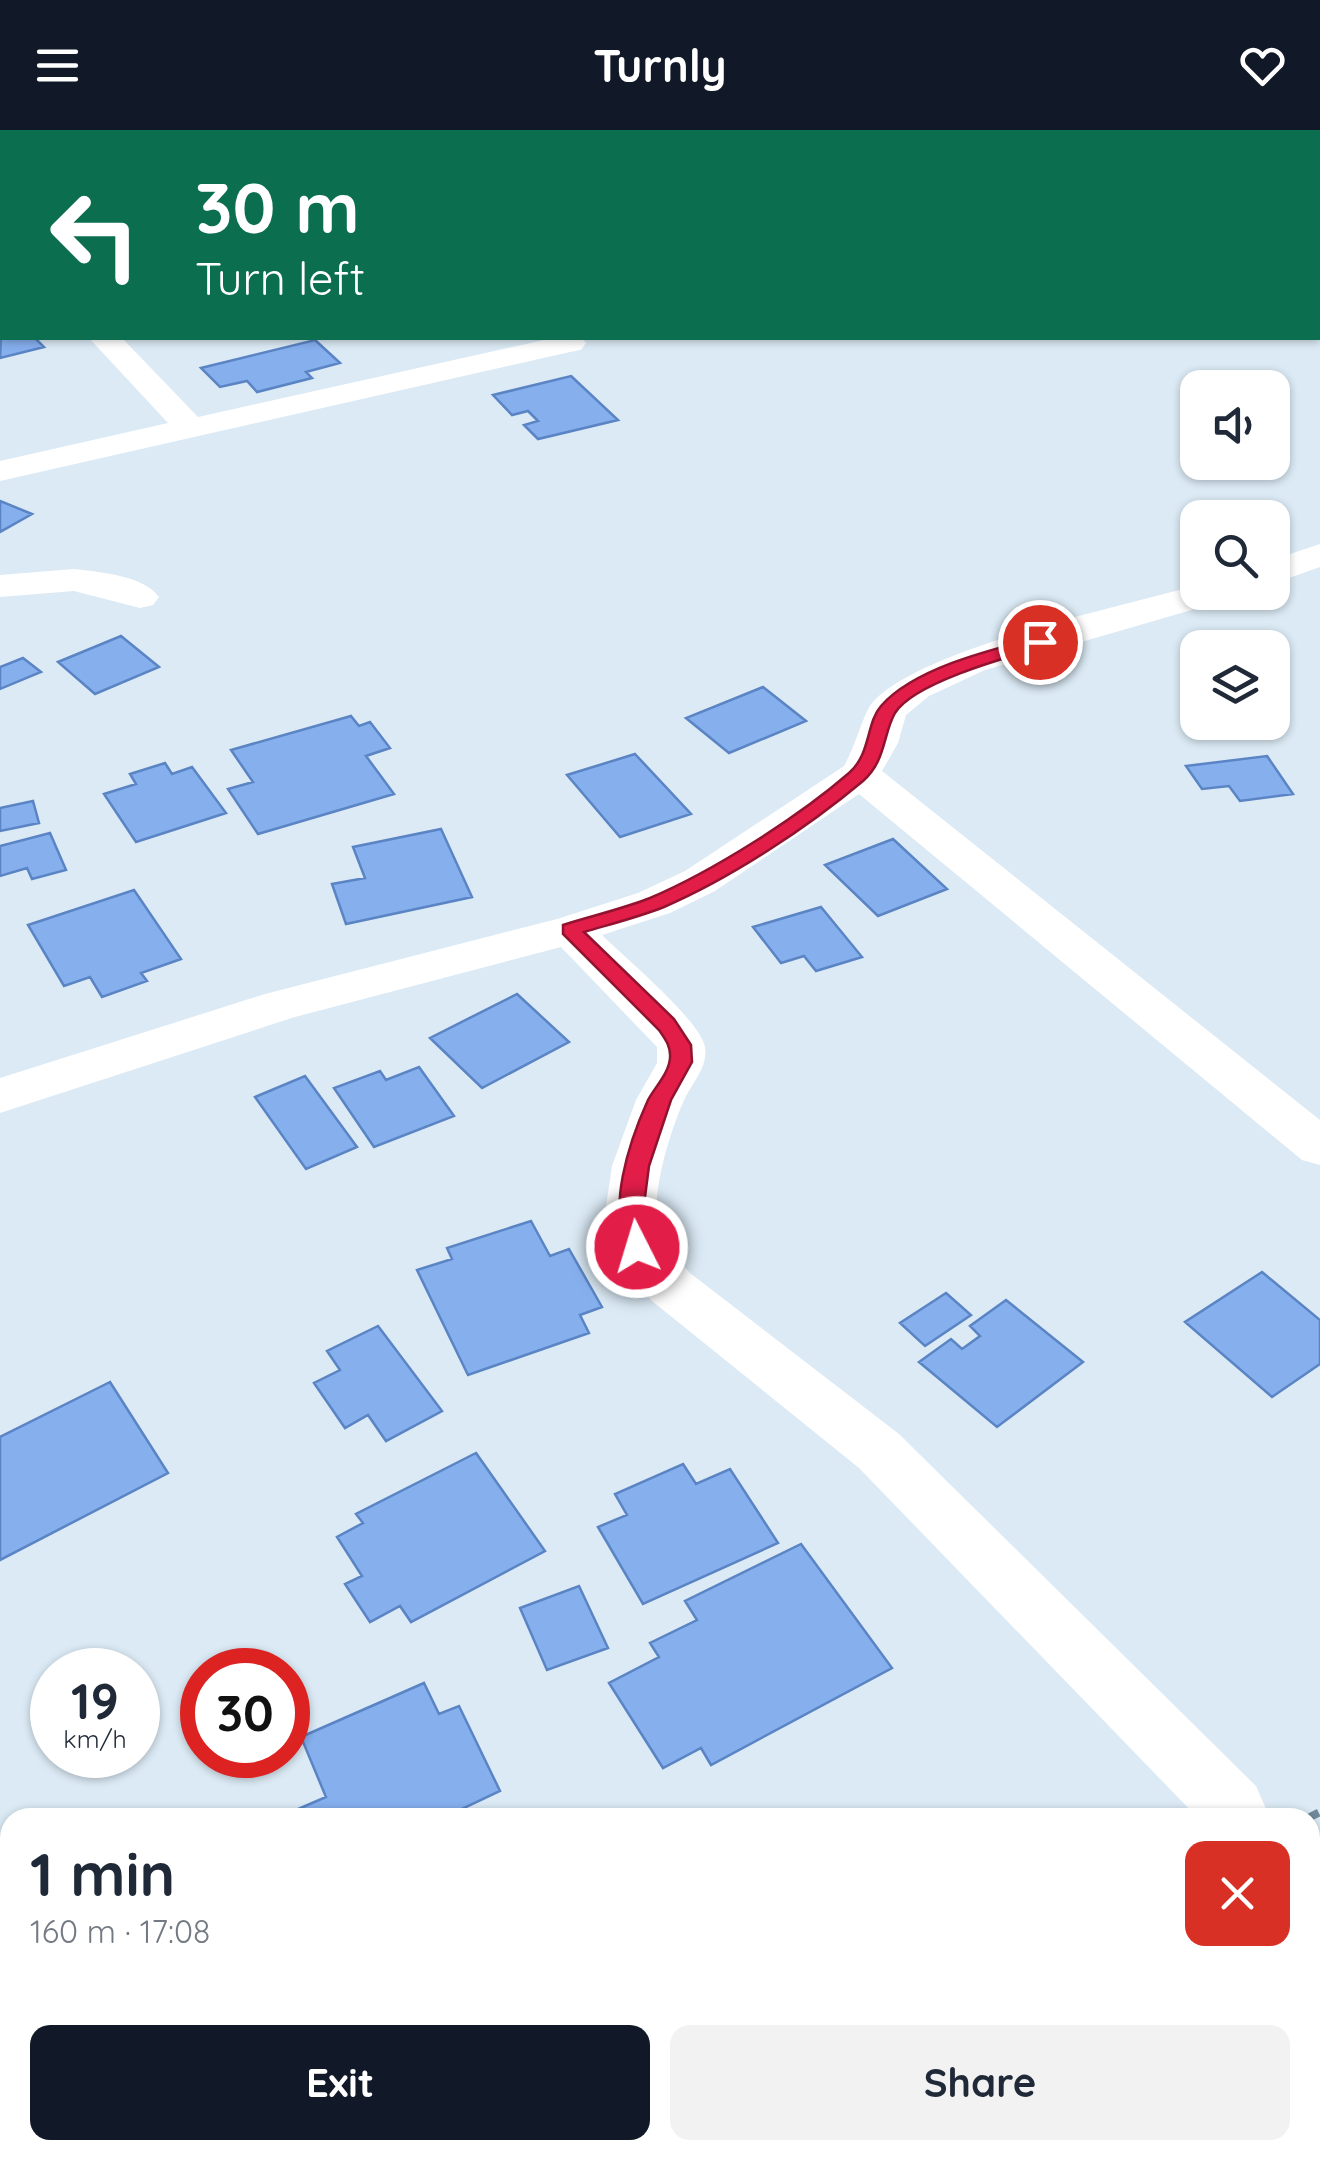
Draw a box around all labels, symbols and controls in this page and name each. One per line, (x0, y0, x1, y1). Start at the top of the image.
text: Turnly (593, 37, 727, 93)
icon: menu (30, 38, 85, 93)
icon: heart (1235, 38, 1290, 93)
text: 30 m (195, 163, 360, 251)
icon: left (30, 170, 160, 300)
text: Turn left (195, 250, 365, 306)
map controls (1180, 370, 1290, 740)
button: sound (1180, 370, 1290, 480)
button: search (1180, 500, 1290, 610)
pin (998, 600, 1083, 685)
icon: arrive (1013, 615, 1068, 670)
button: layers (1180, 630, 1290, 740)
position arrow (585, 1195, 689, 1299)
speed limit sign: 30 (180, 1648, 310, 1778)
text: 19 (71, 1669, 119, 1732)
text: km/h (63, 1723, 127, 1754)
text: 1 min (30, 1836, 175, 1911)
button: close (1185, 1841, 1290, 1946)
text: 160 m · 17:08 (30, 1911, 210, 1951)
button: Exit (30, 2025, 650, 2140)
button: Share (670, 2025, 1290, 2140)

